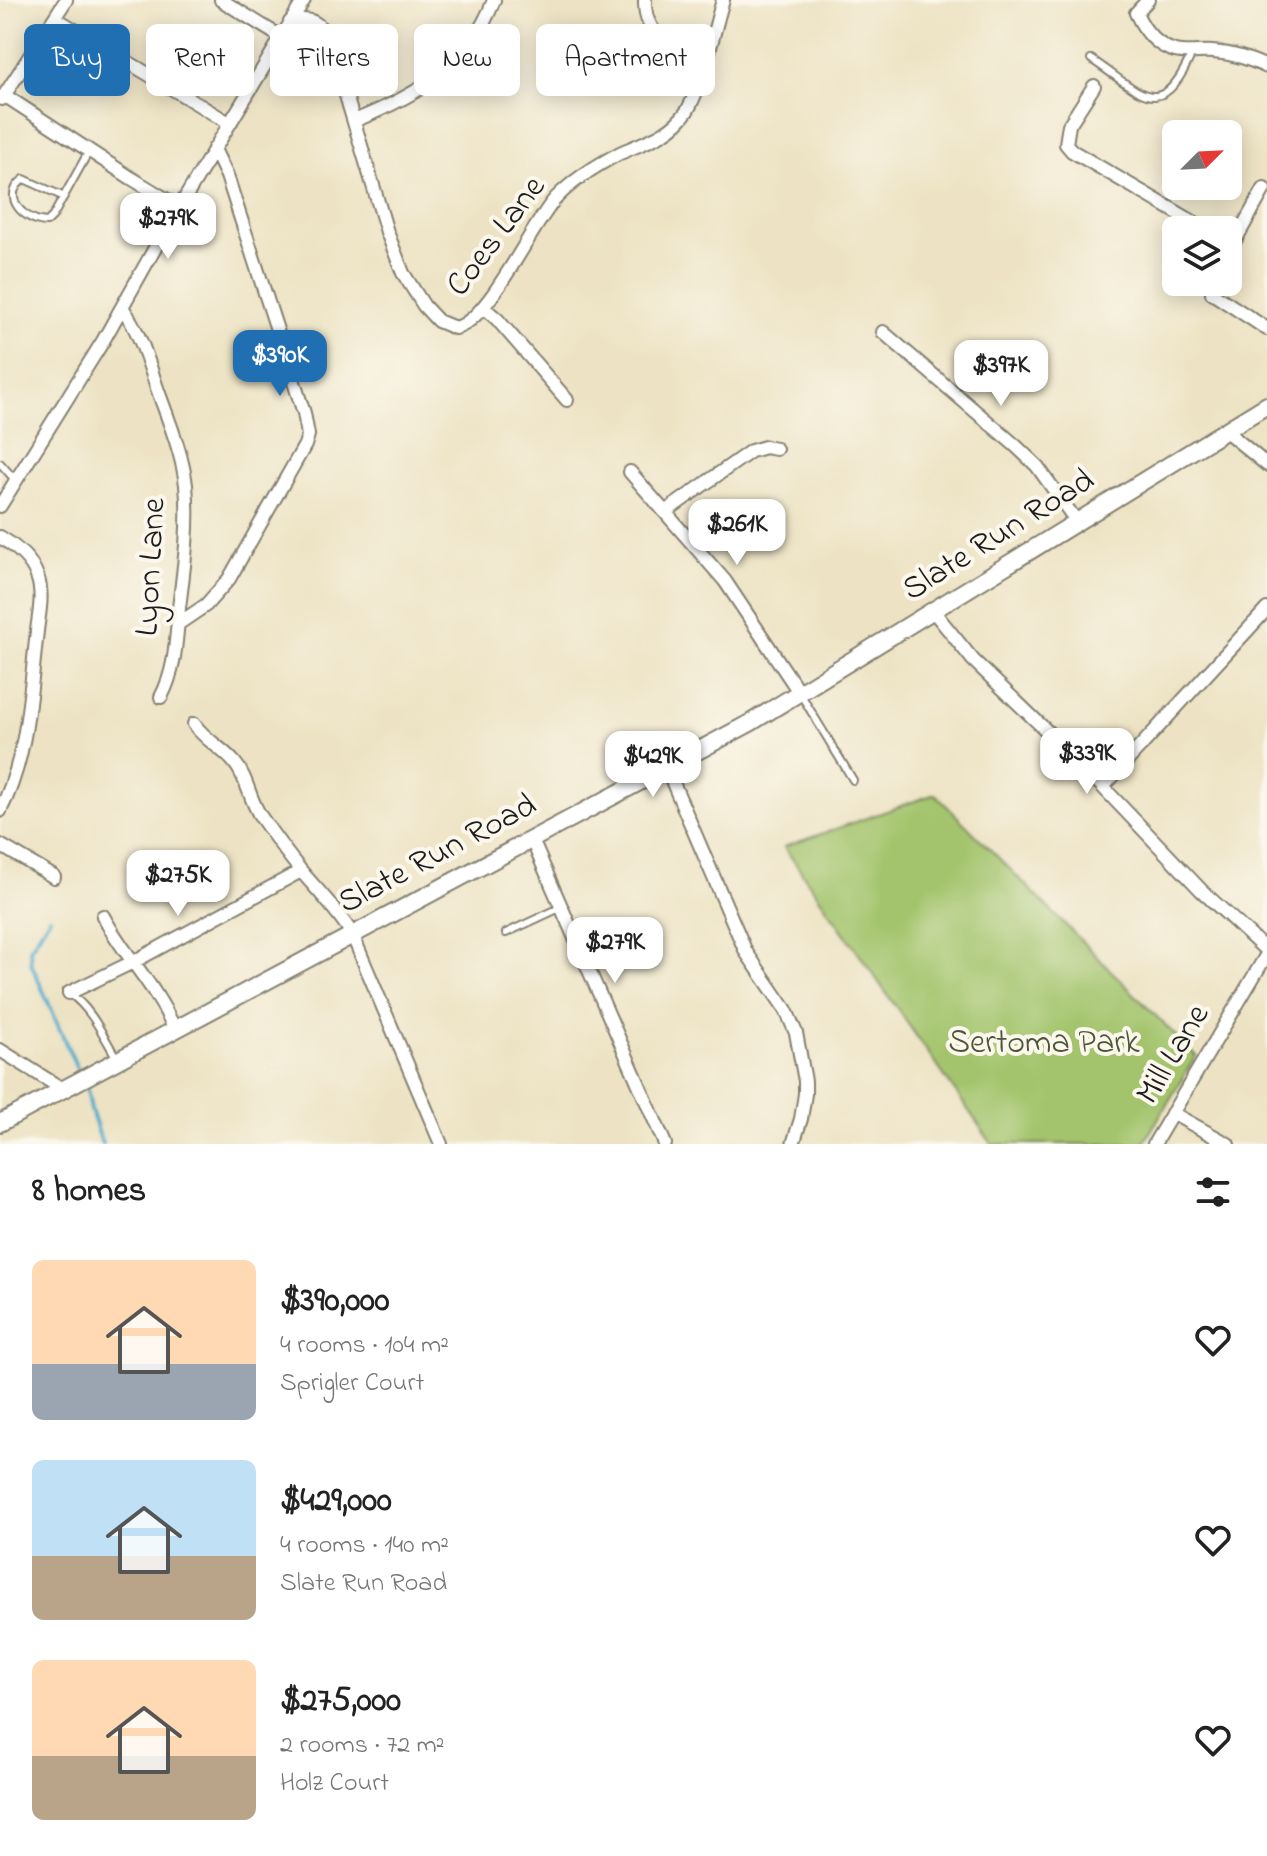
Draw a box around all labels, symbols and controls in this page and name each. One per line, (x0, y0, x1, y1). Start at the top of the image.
chip: Buy (24, 24, 130, 96)
chip: Rent (146, 24, 254, 96)
chip: Filters (270, 24, 398, 96)
chip: New (414, 24, 520, 96)
chip: Apartment (536, 24, 715, 96)
north arrow (1162, 120, 1242, 200)
map controls (1162, 120, 1242, 296)
street label: Coes Lane (435, 165, 560, 308)
pin: $279K (112, 193, 224, 261)
text: $279K (138, 200, 198, 238)
button: layers (1162, 216, 1242, 296)
pin: $390K (224, 330, 336, 398)
text: $390K (251, 337, 309, 375)
pin: $397K (945, 340, 1057, 408)
text: $397K (972, 347, 1030, 385)
street label: Slate Run Road (893, 457, 1105, 615)
street label: Lyon Lane (123, 496, 181, 637)
pin: $261K (681, 499, 793, 567)
text: $261K (707, 506, 767, 544)
pin: $339K (1031, 728, 1143, 796)
pin: $429K (597, 731, 709, 799)
text: $339K (1058, 735, 1116, 773)
text: $429K (623, 738, 683, 776)
street label: Slate Run Road (330, 782, 546, 928)
pin: $275K (122, 850, 234, 918)
text: $275K (145, 857, 211, 895)
pin: $279K (559, 917, 671, 985)
text: $279K (585, 924, 645, 962)
street label: Mill Lane (1124, 994, 1224, 1115)
park label: Sertoma Park (948, 1019, 1140, 1069)
text: 8 homes (32, 1167, 146, 1217)
icon: filters (1191, 1170, 1235, 1214)
text: $390,000 (280, 1277, 389, 1327)
icon: home (96, 1292, 192, 1388)
icon: heart (1191, 1318, 1235, 1362)
text: 4 rooms · 104 m² (280, 1327, 449, 1365)
text: Sprigler Court (280, 1365, 424, 1403)
text: $429,000 (280, 1477, 392, 1527)
icon: home (96, 1492, 192, 1588)
icon: heart (1191, 1518, 1235, 1562)
text: 4 rooms · 140 m² (280, 1527, 449, 1565)
text: Slate Run Road (280, 1565, 447, 1603)
text: $275,000 (280, 1677, 401, 1727)
icon: home (96, 1692, 192, 1788)
icon: heart (1191, 1718, 1235, 1762)
text: 2 rooms · 72 m² (280, 1727, 445, 1765)
text: Holz Court (280, 1765, 389, 1803)

